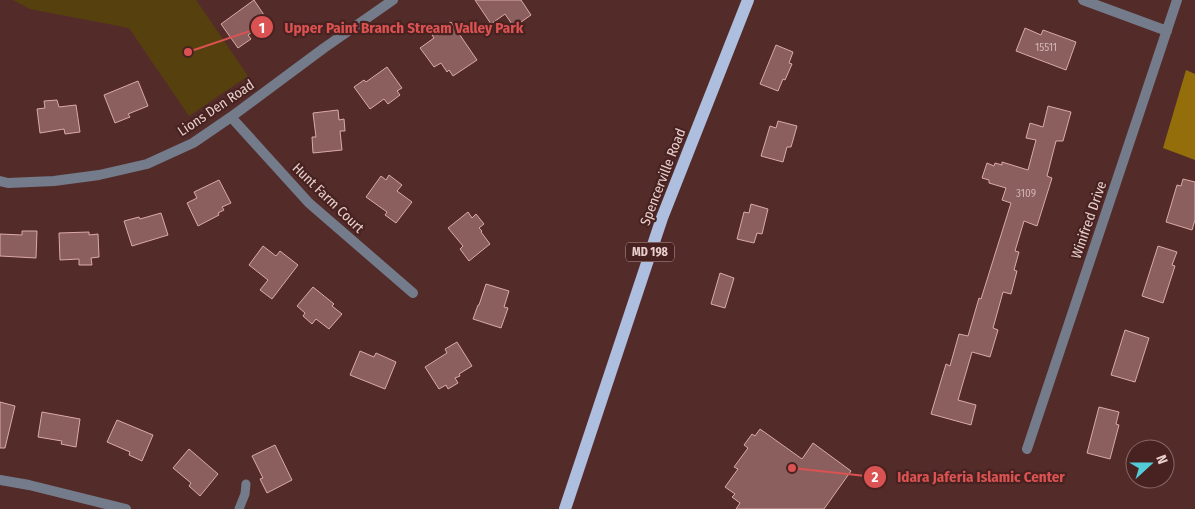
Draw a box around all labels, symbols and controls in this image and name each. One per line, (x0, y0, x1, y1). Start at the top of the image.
callout: Upper Paint Branch Stream Valley Park (249, 12, 533, 42)
text: 1 (259, 19, 265, 37)
text: Upper Paint Branch Stream Valley Park (285, 19, 524, 37)
house number: 15511 (1035, 41, 1057, 54)
street label: Lions Den Road (175, 76, 257, 140)
street label: Spencerville Road (637, 126, 689, 228)
street label: Hunt Farm Court (289, 160, 368, 237)
street label: Winifred Drive (1068, 179, 1110, 261)
house number: 3109 (1016, 187, 1036, 200)
road number: MD 198 (626, 242, 674, 262)
north arrow (1125, 439, 1175, 489)
text: N (1152, 453, 1171, 466)
callout: Idara Jaferia Islamic Center (862, 462, 1075, 492)
text: 2 (871, 468, 879, 486)
text: Idara Jaferia Islamic Center (897, 468, 1065, 486)

